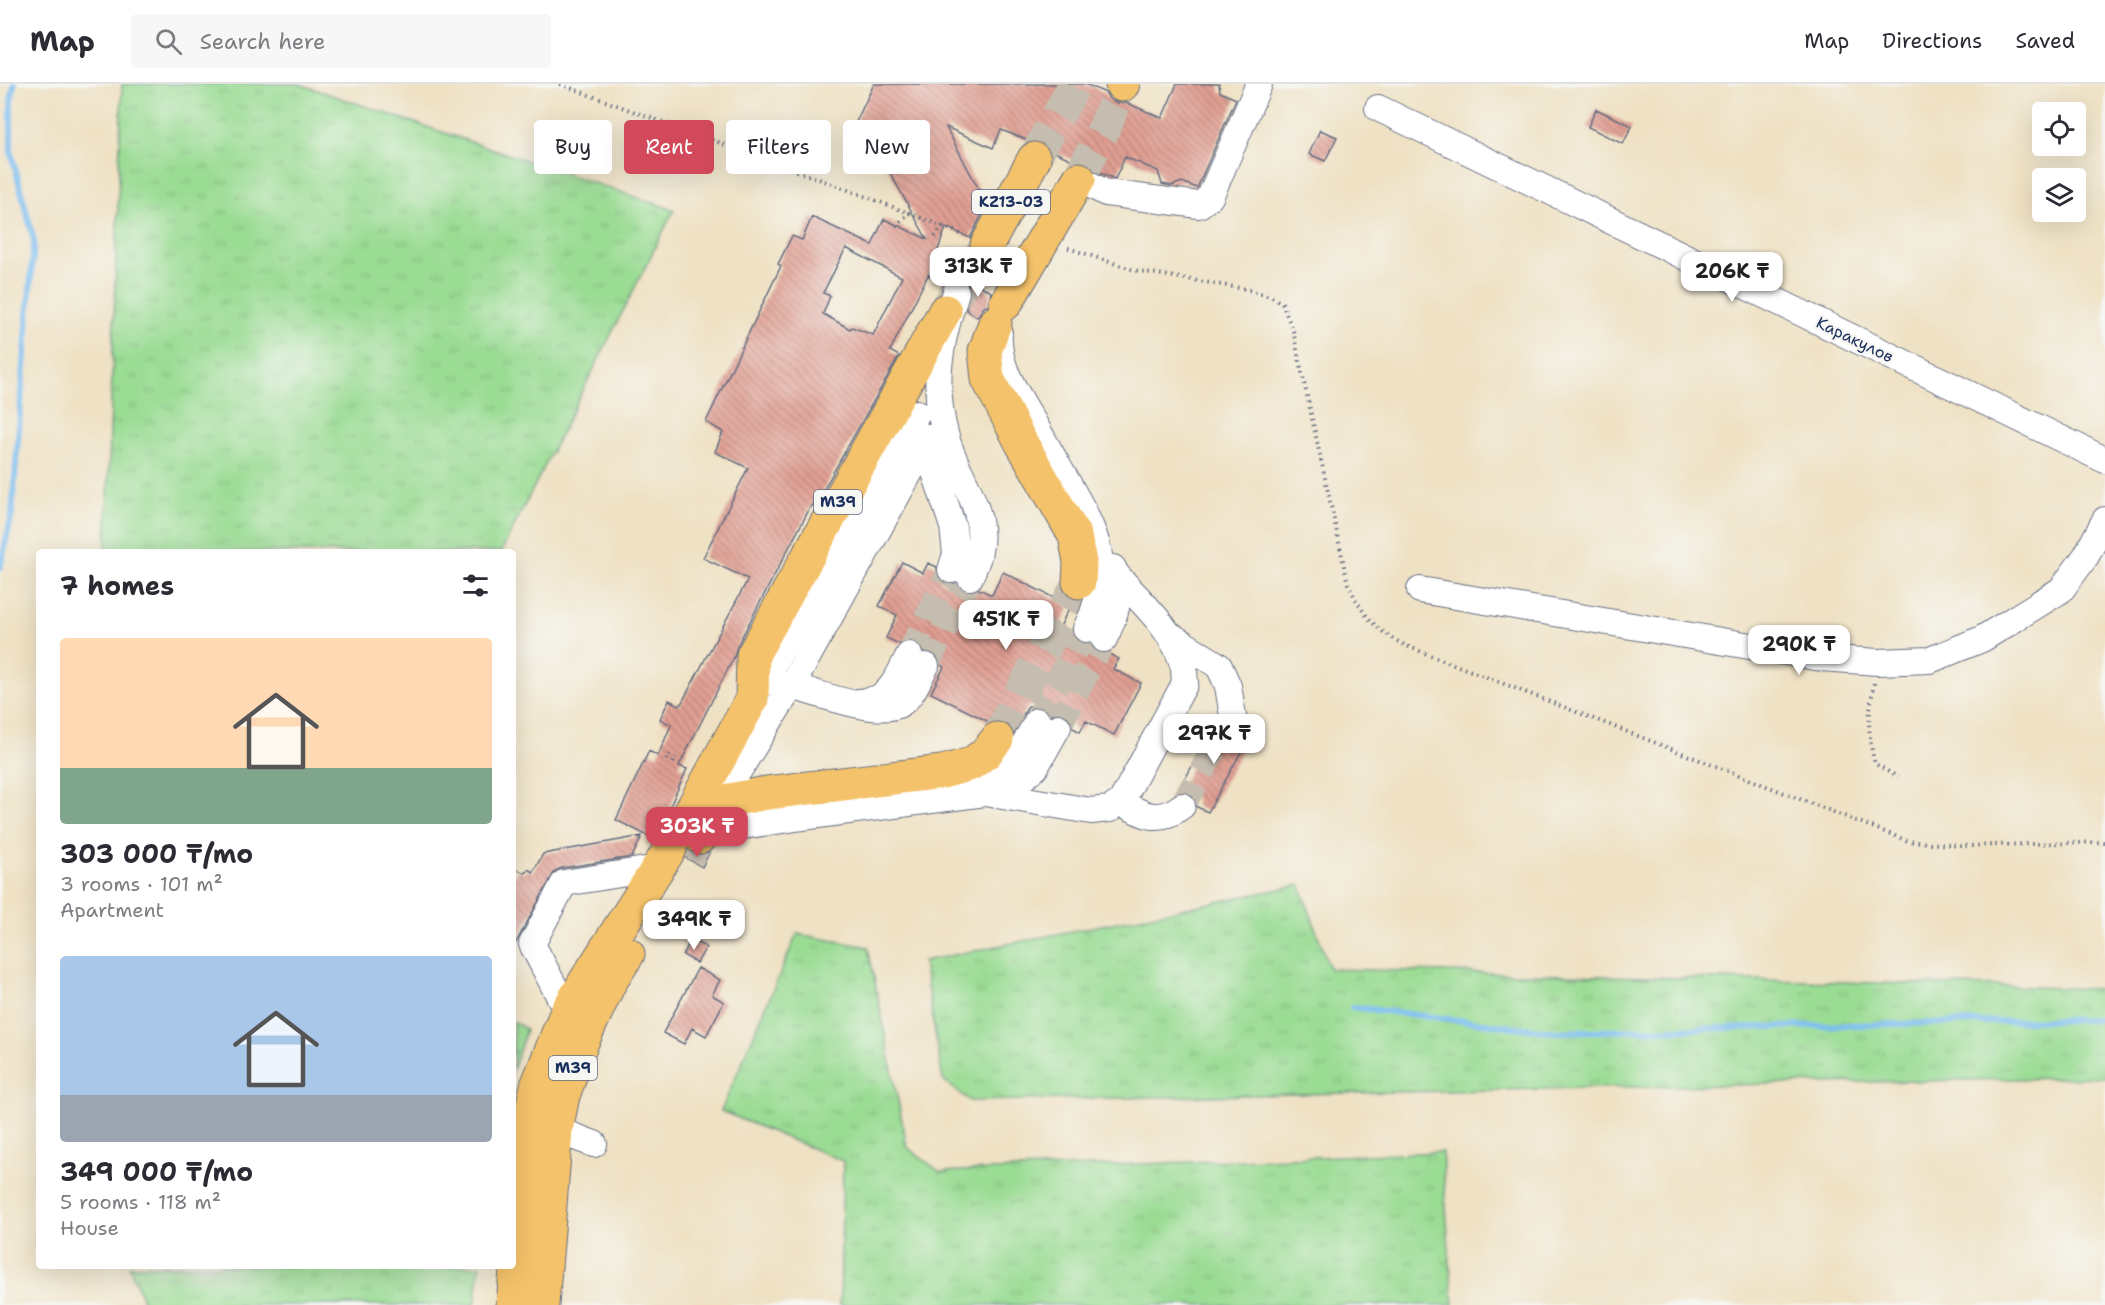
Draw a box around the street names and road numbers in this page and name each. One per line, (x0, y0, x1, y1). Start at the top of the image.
road number: KZ13-03 (972, 190, 1050, 214)
street label: Каракулов (1813, 312, 1897, 367)
road number: M39 (814, 490, 862, 514)
road number: M39 (549, 1056, 597, 1080)

